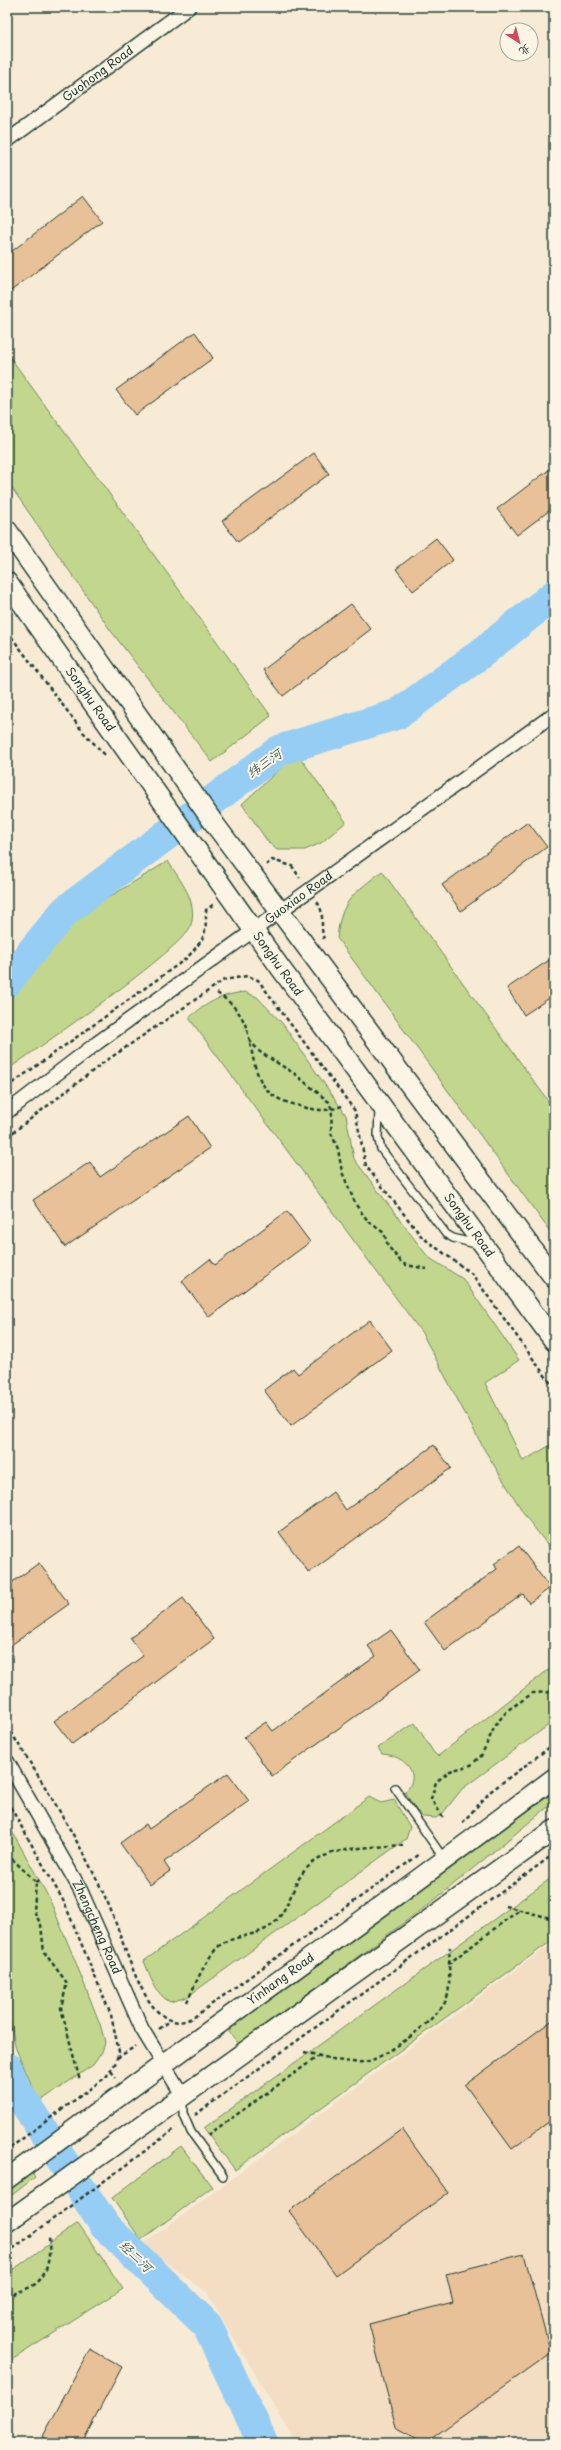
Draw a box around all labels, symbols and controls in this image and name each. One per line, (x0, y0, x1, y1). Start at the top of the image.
north arrow (499, 22, 539, 62)
text: 北 (516, 40, 535, 61)
street label: Guohong Road (58, 41, 137, 105)
street label: Songhu Road (62, 663, 120, 735)
water label: 纬三河 (242, 742, 287, 782)
street label: Guoxiao Road (260, 866, 336, 928)
street label: Songhu Road (249, 927, 308, 999)
street label: Songhu Road (440, 1189, 500, 1260)
street label: Zhengcheng Road (69, 1876, 127, 1977)
street label: Yinhang Road (243, 1948, 317, 2009)
water label: 经二河 (116, 2235, 158, 2277)

